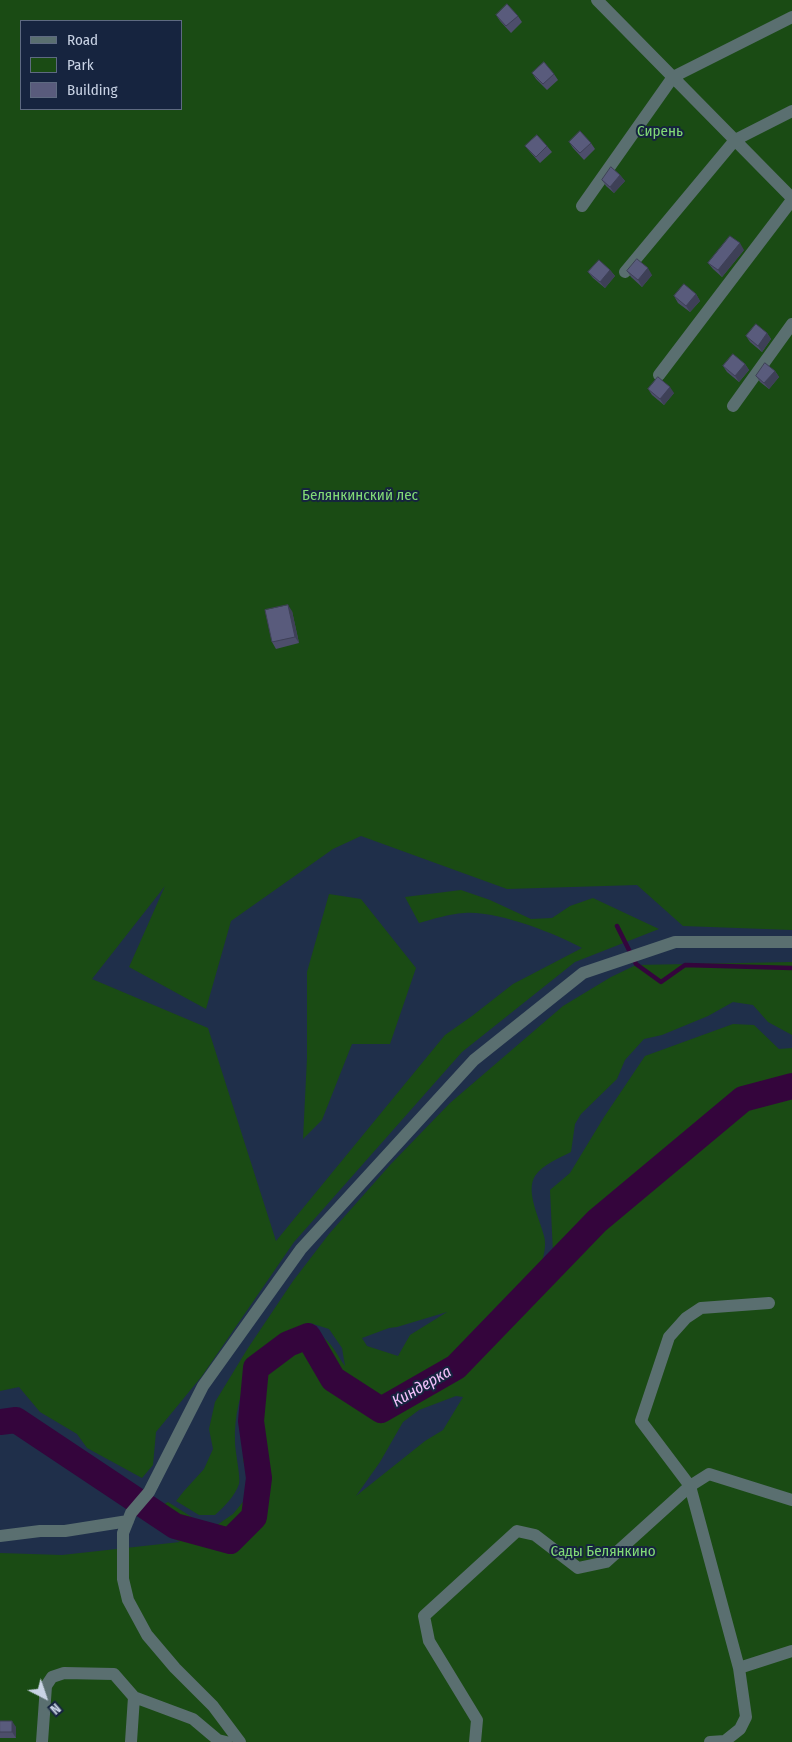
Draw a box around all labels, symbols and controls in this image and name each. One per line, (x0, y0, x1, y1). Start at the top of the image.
legend (20, 20, 182, 110)
text: Road (67, 31, 98, 49)
text: Park (67, 56, 94, 74)
text: Building (67, 81, 118, 99)
park label: Сирень (637, 123, 683, 141)
park label: Белянкинский лес (302, 487, 418, 505)
water label: Киндерка (389, 1362, 455, 1412)
park label: Сады Белянкино (550, 1543, 656, 1561)
north arrow (20, 1672, 70, 1722)
text: N (46, 1700, 64, 1718)

